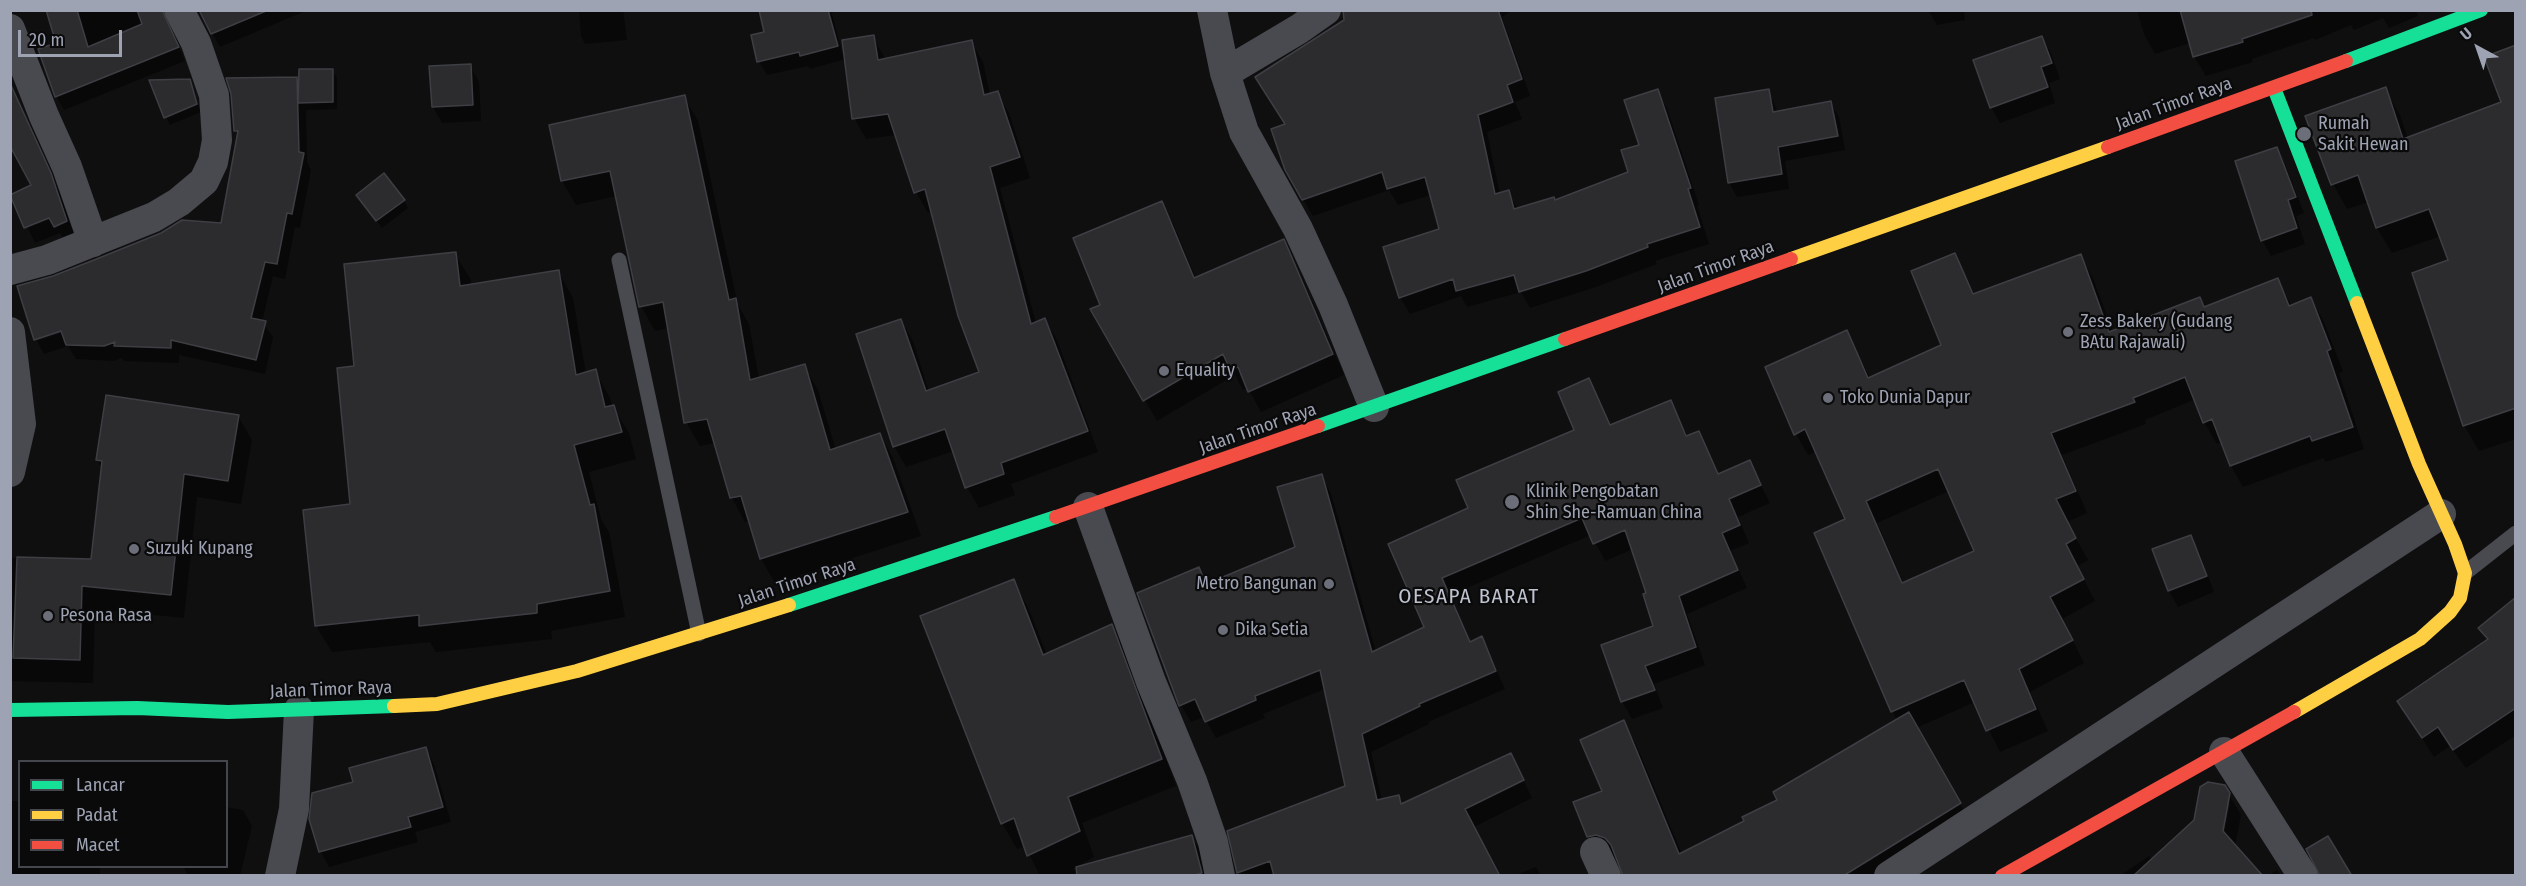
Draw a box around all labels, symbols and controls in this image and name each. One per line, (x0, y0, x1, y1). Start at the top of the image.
scale bar (21, 18, 124, 56)
north arrow (2448, 18, 2508, 78)
text: U (2456, 24, 2476, 44)
text: 20 m (29, 29, 64, 51)
street label: Jalan Timor Raya (2113, 73, 2235, 135)
place label: Rumah Sakit Hewan (2318, 113, 2408, 156)
marker: Rumah Sakit Hewan (2295, 125, 2313, 143)
street label: Jalan Timor Raya (1655, 236, 1777, 298)
place label: Zess Bakery (Gudang BAtu Rajawali) (2080, 311, 2232, 354)
marker: Zess Bakery (Gudang BAtu Rajawali) (2061, 325, 2075, 339)
place label: Equality (1176, 360, 1235, 382)
marker: Equality (1157, 364, 1171, 378)
place label: Toko Dunia Dapur (1840, 387, 1970, 409)
marker: Toko Dunia Dapur (1821, 391, 1835, 405)
street label: Jalan Timor Raya (1197, 399, 1319, 459)
place label: Klinik Pengobatan Shin She-Ramuan China (1526, 481, 1702, 524)
marker: Klinik Pengobatan Shin She-Ramuan China (1503, 493, 1521, 511)
place label: Suzuki Kupang (146, 538, 253, 560)
marker: Suzuki Kupang (127, 542, 141, 556)
street label: Jalan Timor Raya (736, 554, 858, 612)
place label: Metro Bangunan (1196, 573, 1317, 595)
marker: Metro Bangunan (1322, 577, 1336, 591)
district label: OESAPA BARAT (1398, 584, 1540, 610)
place label: Pesona Rasa (60, 605, 152, 627)
marker: Pesona Rasa (41, 609, 55, 623)
place label: Dika Setia (1235, 619, 1308, 641)
marker: Dika Setia (1216, 623, 1230, 637)
street label: Jalan Timor Raya (270, 677, 392, 703)
legend (18, 760, 228, 868)
text: Lancar (76, 774, 125, 796)
text: Padat (76, 804, 118, 826)
text: Macet (76, 834, 120, 856)

